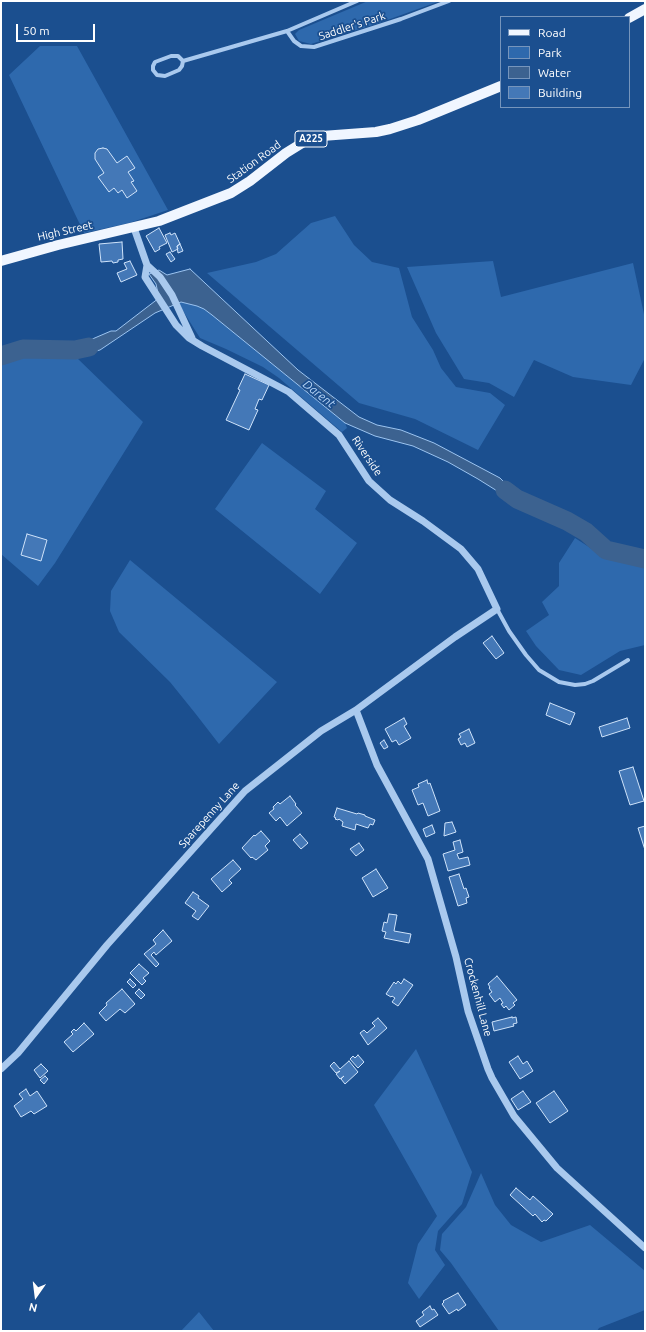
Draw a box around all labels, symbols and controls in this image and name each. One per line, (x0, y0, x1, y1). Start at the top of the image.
street label: Saddler's Park (317, 9, 387, 43)
scale bar (18, 16, 97, 42)
legend (500, 16, 630, 108)
text: 50 m (23, 24, 50, 37)
text: Road (538, 26, 566, 39)
text: Park (538, 46, 562, 59)
text: Water (538, 66, 571, 79)
text: Building (538, 86, 582, 99)
road number: A225 (295, 131, 327, 147)
street label: Station Road (225, 138, 283, 186)
street label: High Street (36, 218, 94, 244)
water label: Darent (300, 377, 338, 411)
street label: Riverside (349, 434, 385, 478)
street label: Sparepenny Lane (176, 779, 242, 851)
street label: Crockenhill Lane (461, 956, 495, 1038)
north arrow (16, 1276, 56, 1316)
text: N (28, 1301, 39, 1314)

